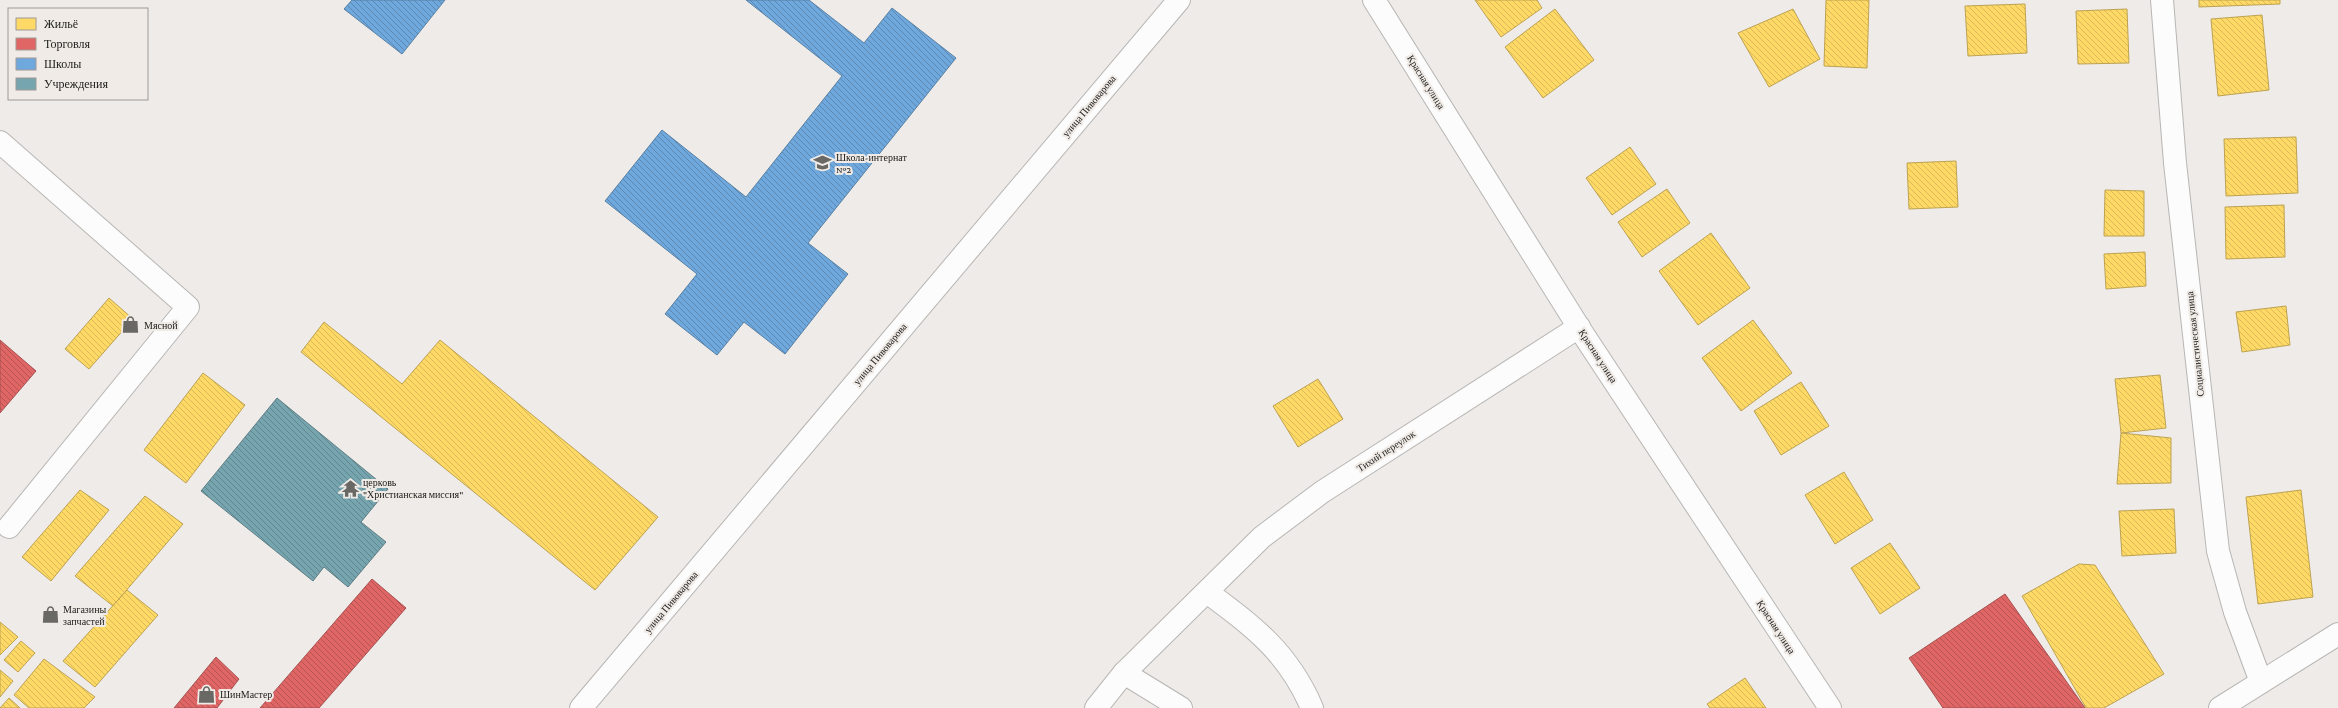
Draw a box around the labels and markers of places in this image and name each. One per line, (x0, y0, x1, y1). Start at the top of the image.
place label: Школа-интернат №2 (836, 152, 907, 175)
school or university icon: Школа-интернат №2 (813, 153, 833, 173)
shop icon: Мясной (121, 315, 141, 335)
place label: Мясной (144, 320, 178, 331)
place label: церковь "Христианская миссия" (363, 477, 463, 500)
temple icon: церковь "Христианская миссия" (340, 478, 360, 498)
place label: Магазины запчастей (63, 604, 107, 627)
shop icon: Магазины запчастей (40, 605, 60, 625)
shop icon: ШинМастер (197, 684, 217, 704)
place label: ШинМастер (220, 689, 272, 700)

